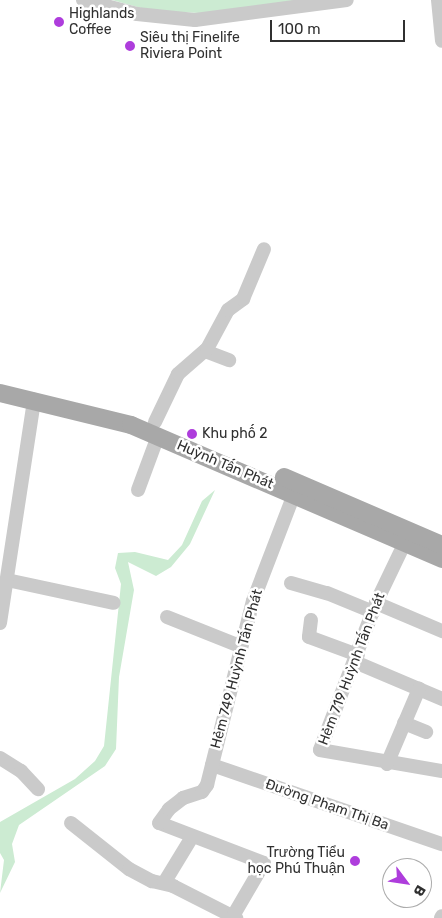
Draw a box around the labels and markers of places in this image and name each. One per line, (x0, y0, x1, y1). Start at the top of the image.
place label: Highlands Coffee (69, 6, 134, 38)
marker: Highlands Coffee (53, 16, 65, 28)
place label: Siêu thị Finelife Riviera Point (140, 30, 240, 62)
marker: Siêu thị Finelife Riviera Point (124, 40, 136, 52)
place label: Khu phố 2 (202, 426, 267, 442)
marker: Khu phố 2 (186, 428, 198, 440)
place label: Trường Tiểu học Phú Thuận (247, 845, 345, 878)
marker: Trường Tiểu học Phú Thuận (349, 855, 361, 867)

